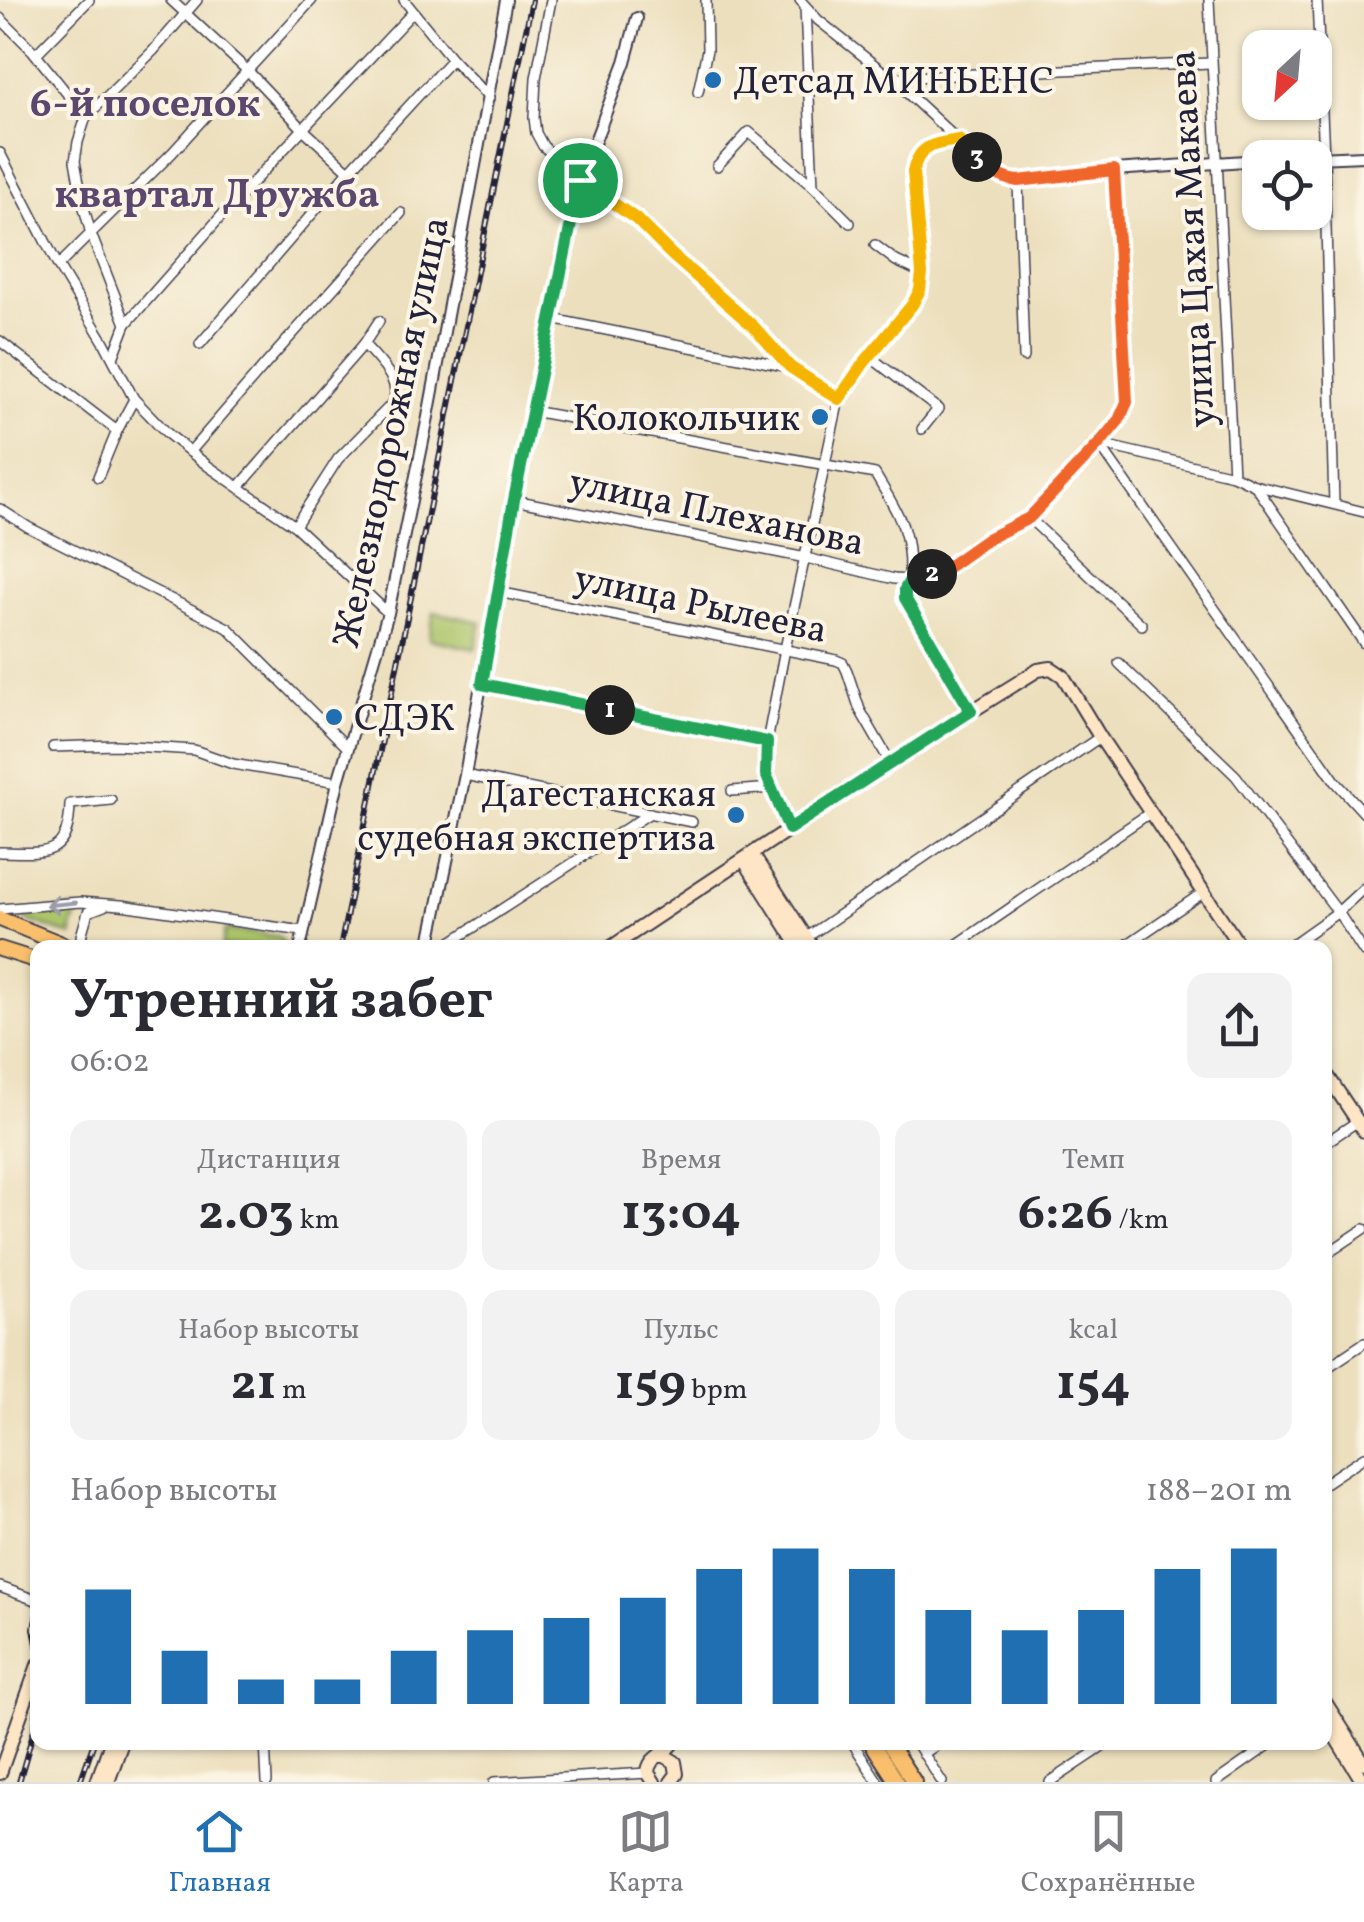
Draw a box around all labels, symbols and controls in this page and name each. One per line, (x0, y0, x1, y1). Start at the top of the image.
north arrow (1242, 30, 1332, 120)
map controls (1242, 30, 1332, 230)
street label: улица Цахая Макаева (1158, 49, 1231, 429)
place label: Детсад МИНЬЕНС (733, 57, 1054, 110)
marker: Детсад МИНЬЕНС (702, 69, 724, 91)
district label: 6-й поселок (30, 78, 260, 134)
pin: 3 (952, 132, 1002, 182)
text: 3 (970, 137, 984, 176)
pin (538, 138, 623, 223)
button: locate (1242, 140, 1332, 230)
icon: arrive (553, 153, 608, 208)
district label: квартал Дружба (54, 169, 380, 225)
street label: Железнодорожная улица (322, 212, 465, 653)
place label: Колокольчик (572, 394, 800, 447)
marker: Колокольчик (809, 406, 831, 428)
street label: улица Плеханова (564, 457, 869, 572)
pin: 2 (907, 549, 957, 599)
street label: улица Рылеева (569, 554, 832, 659)
text: 2 (925, 554, 939, 593)
pin: 1 (585, 685, 635, 735)
text: 1 (604, 690, 616, 729)
place label: СДЭК (354, 694, 455, 747)
marker: СДЭК (323, 706, 345, 728)
place label: Дагестанская судебная экспертиза (357, 770, 716, 867)
marker: Дагестанская судебная экспертиза (725, 804, 747, 826)
one-way arrow (45, 894, 77, 913)
text: Утренний забег (70, 965, 493, 1041)
button: share (1187, 973, 1292, 1078)
text: 06:02 (70, 1041, 150, 1085)
text: Дистанция (197, 1141, 341, 1180)
text: Время (641, 1141, 721, 1180)
text: Темп (1062, 1141, 1125, 1180)
text: 2.03 (198, 1180, 294, 1250)
text: 13:04 (621, 1180, 741, 1250)
text: 6:26 (1018, 1180, 1113, 1250)
text: km (294, 1201, 339, 1240)
text: /km (1113, 1201, 1169, 1240)
text: Набор высоты (178, 1311, 359, 1350)
text: Пульс (643, 1311, 719, 1350)
text: kcal (1068, 1311, 1118, 1350)
text: 21 (230, 1350, 277, 1420)
text: 159 (614, 1350, 686, 1420)
text: 154 (1056, 1350, 1131, 1420)
text: m (277, 1371, 307, 1410)
text: bpm (686, 1371, 748, 1410)
text: Набор высоты (70, 1470, 277, 1514)
text: 188–201 m (1146, 1470, 1292, 1514)
tab: Главная (168, 1804, 271, 1903)
tab: Карта (608, 1804, 684, 1903)
tab: Сохранённые (1021, 1804, 1196, 1903)

